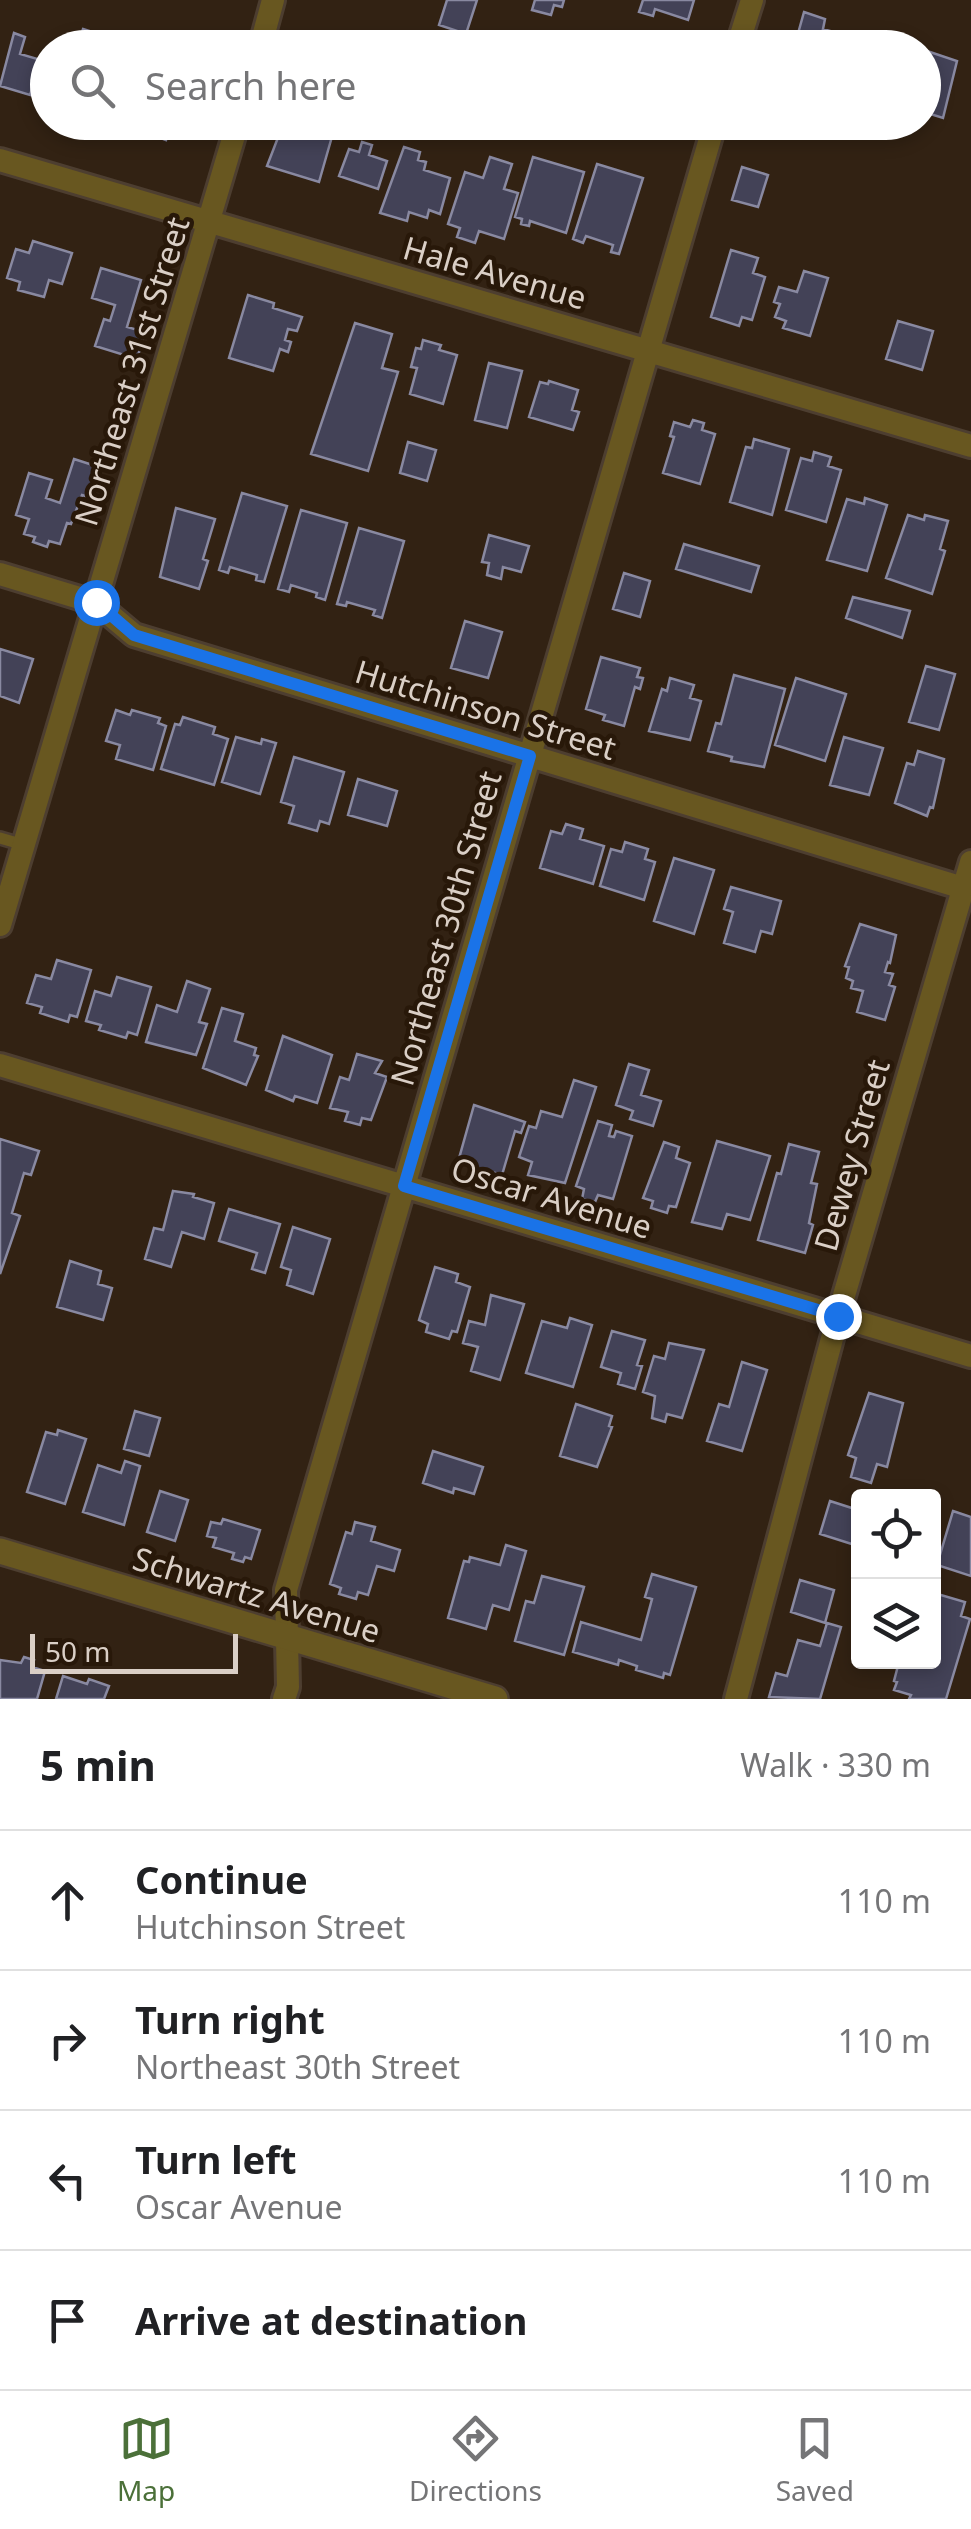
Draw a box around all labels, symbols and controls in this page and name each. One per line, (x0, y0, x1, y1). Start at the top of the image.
search box (30, 30, 941, 140)
icon: search (65, 58, 120, 113)
text: Search here (145, 59, 356, 111)
street label: Northeast 31st Street (64, 211, 198, 531)
street label: Hale Avenue (398, 225, 592, 319)
route start (74, 580, 120, 626)
street label: Hutchinson Street (350, 649, 622, 769)
street label: Northeast 30th Street (380, 766, 510, 1090)
street label: Dewey Street (803, 1054, 899, 1256)
street label: Oscar Avenue (446, 1146, 658, 1248)
route end (816, 1294, 862, 1340)
map controls (851, 1489, 941, 1669)
button: locate (851, 1489, 941, 1579)
street label: Schwartz Avenue (128, 1536, 386, 1652)
button: layers (851, 1579, 941, 1669)
scale bar (30, 1629, 238, 1674)
text: 50 m (45, 1632, 111, 1670)
text: 5 min (40, 1736, 156, 1793)
text: Walk · 330 m (740, 1743, 931, 1786)
text: Continue (135, 1853, 308, 1905)
icon: ahead (40, 1873, 95, 1928)
text: 110 m (838, 1879, 931, 1922)
text: Hutchinson Street (135, 1905, 405, 1948)
text: Turn right (135, 1993, 325, 2045)
icon: right (40, 2013, 95, 2068)
text: 110 m (838, 2019, 931, 2062)
text: Northeast 30th Street (135, 2045, 460, 2088)
text: Turn left (135, 2133, 297, 2185)
icon: left (40, 2153, 95, 2208)
text: 110 m (838, 2159, 931, 2202)
text: Oscar Avenue (135, 2185, 343, 2228)
icon: arrive (40, 2293, 95, 2348)
text: Arrive at destination (135, 2294, 527, 2346)
tab: Map (117, 2411, 175, 2509)
tab: Directions (409, 2411, 542, 2509)
tab: Saved (776, 2411, 854, 2509)

